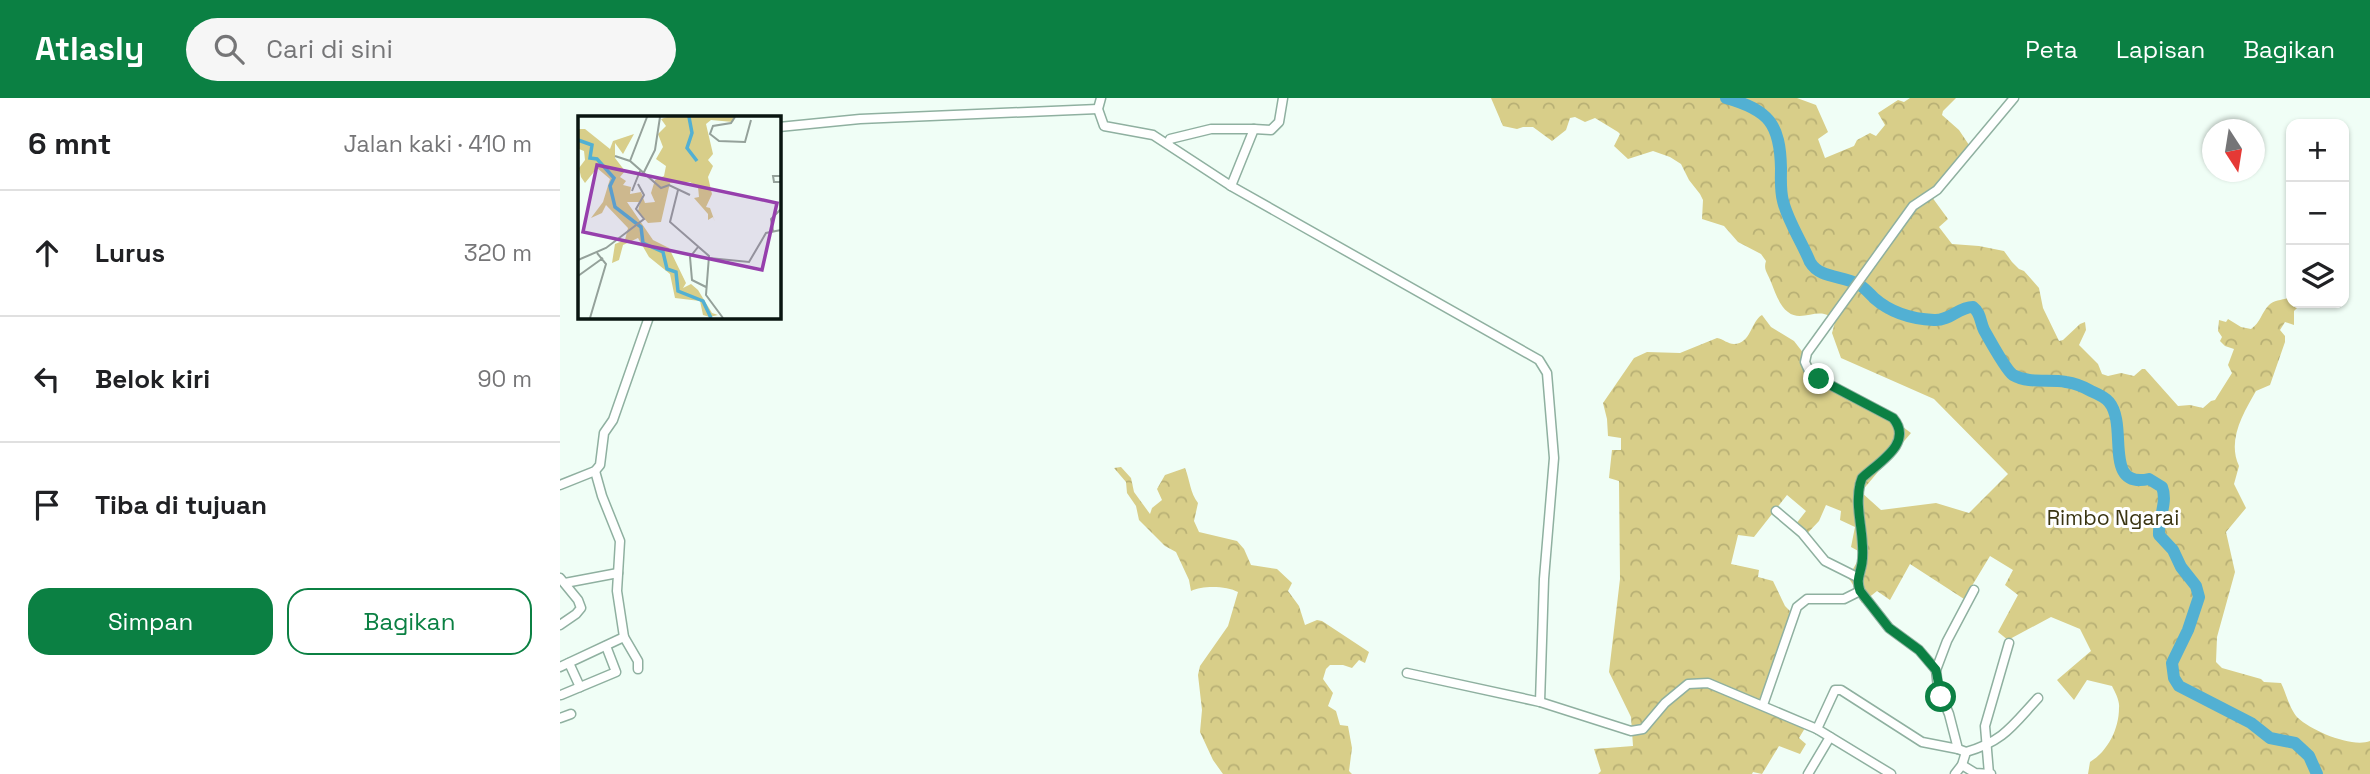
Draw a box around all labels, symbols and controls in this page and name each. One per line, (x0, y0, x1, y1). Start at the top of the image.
search box (186, 18, 676, 81)
text: Atlasly (35, 28, 144, 70)
icon: search (210, 30, 248, 68)
text: Cari di sini (266, 32, 393, 66)
text: Peta (2025, 34, 2078, 65)
text: Lapisan (2116, 34, 2205, 65)
text: Bagikan (2243, 34, 2335, 65)
inset map (578, 116, 780, 318)
north arrow (2202, 119, 2265, 182)
map controls (2286, 119, 2349, 308)
button: + (2286, 119, 2349, 182)
text: 6 mnt (28, 124, 112, 163)
text: Jalan kaki · 410 m (344, 129, 532, 159)
button: − (2286, 182, 2349, 245)
icon: ahead (28, 234, 66, 272)
text: Lurus (95, 236, 165, 270)
text: 320 m (464, 238, 532, 268)
button: layers (2286, 245, 2349, 308)
icon: left (28, 360, 66, 398)
text: Belok kiri (95, 362, 210, 396)
route end (1803, 363, 1834, 394)
text: 90 m (477, 364, 532, 394)
icon: arrive (28, 486, 66, 524)
text: Tiba di tujuan (95, 488, 267, 522)
park label: Rimbo Ngarai (2047, 504, 2179, 531)
button: Simpan (28, 588, 273, 655)
button: Bagikan (287, 588, 532, 655)
route start (1925, 681, 1956, 712)

